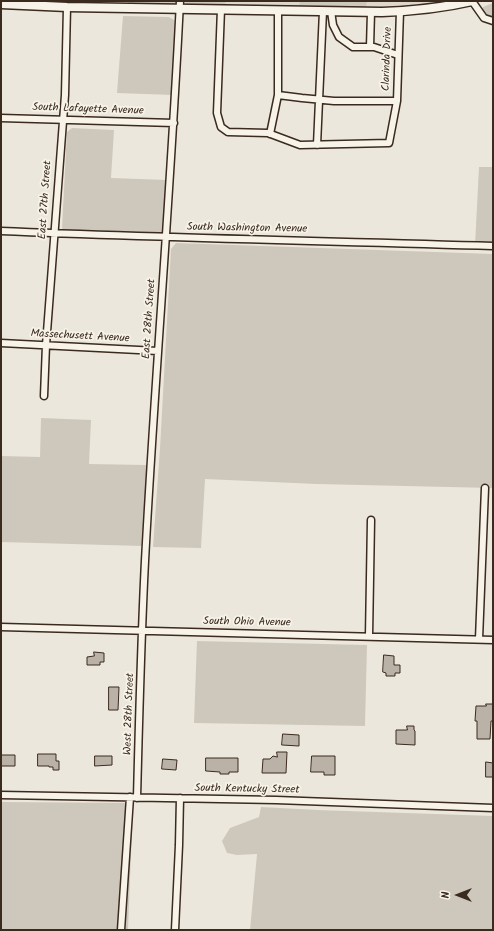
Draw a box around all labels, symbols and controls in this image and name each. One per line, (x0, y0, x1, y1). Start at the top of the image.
street label: Clarinda Drive (380, 27, 396, 91)
street label: South Lafayette Avenue (32, 101, 144, 119)
street label: East 27th Street (37, 160, 55, 240)
street label: South Washington Avenue (187, 221, 307, 237)
street label: East 28th Street (141, 278, 159, 360)
street label: Massechusett Avenue (30, 328, 130, 346)
street label: South Ohio Avenue (203, 616, 291, 630)
street label: West 28th Street (122, 673, 138, 755)
street label: South Kentucky Street (194, 782, 300, 798)
north arrow (438, 875, 478, 915)
text: N (437, 892, 455, 898)

